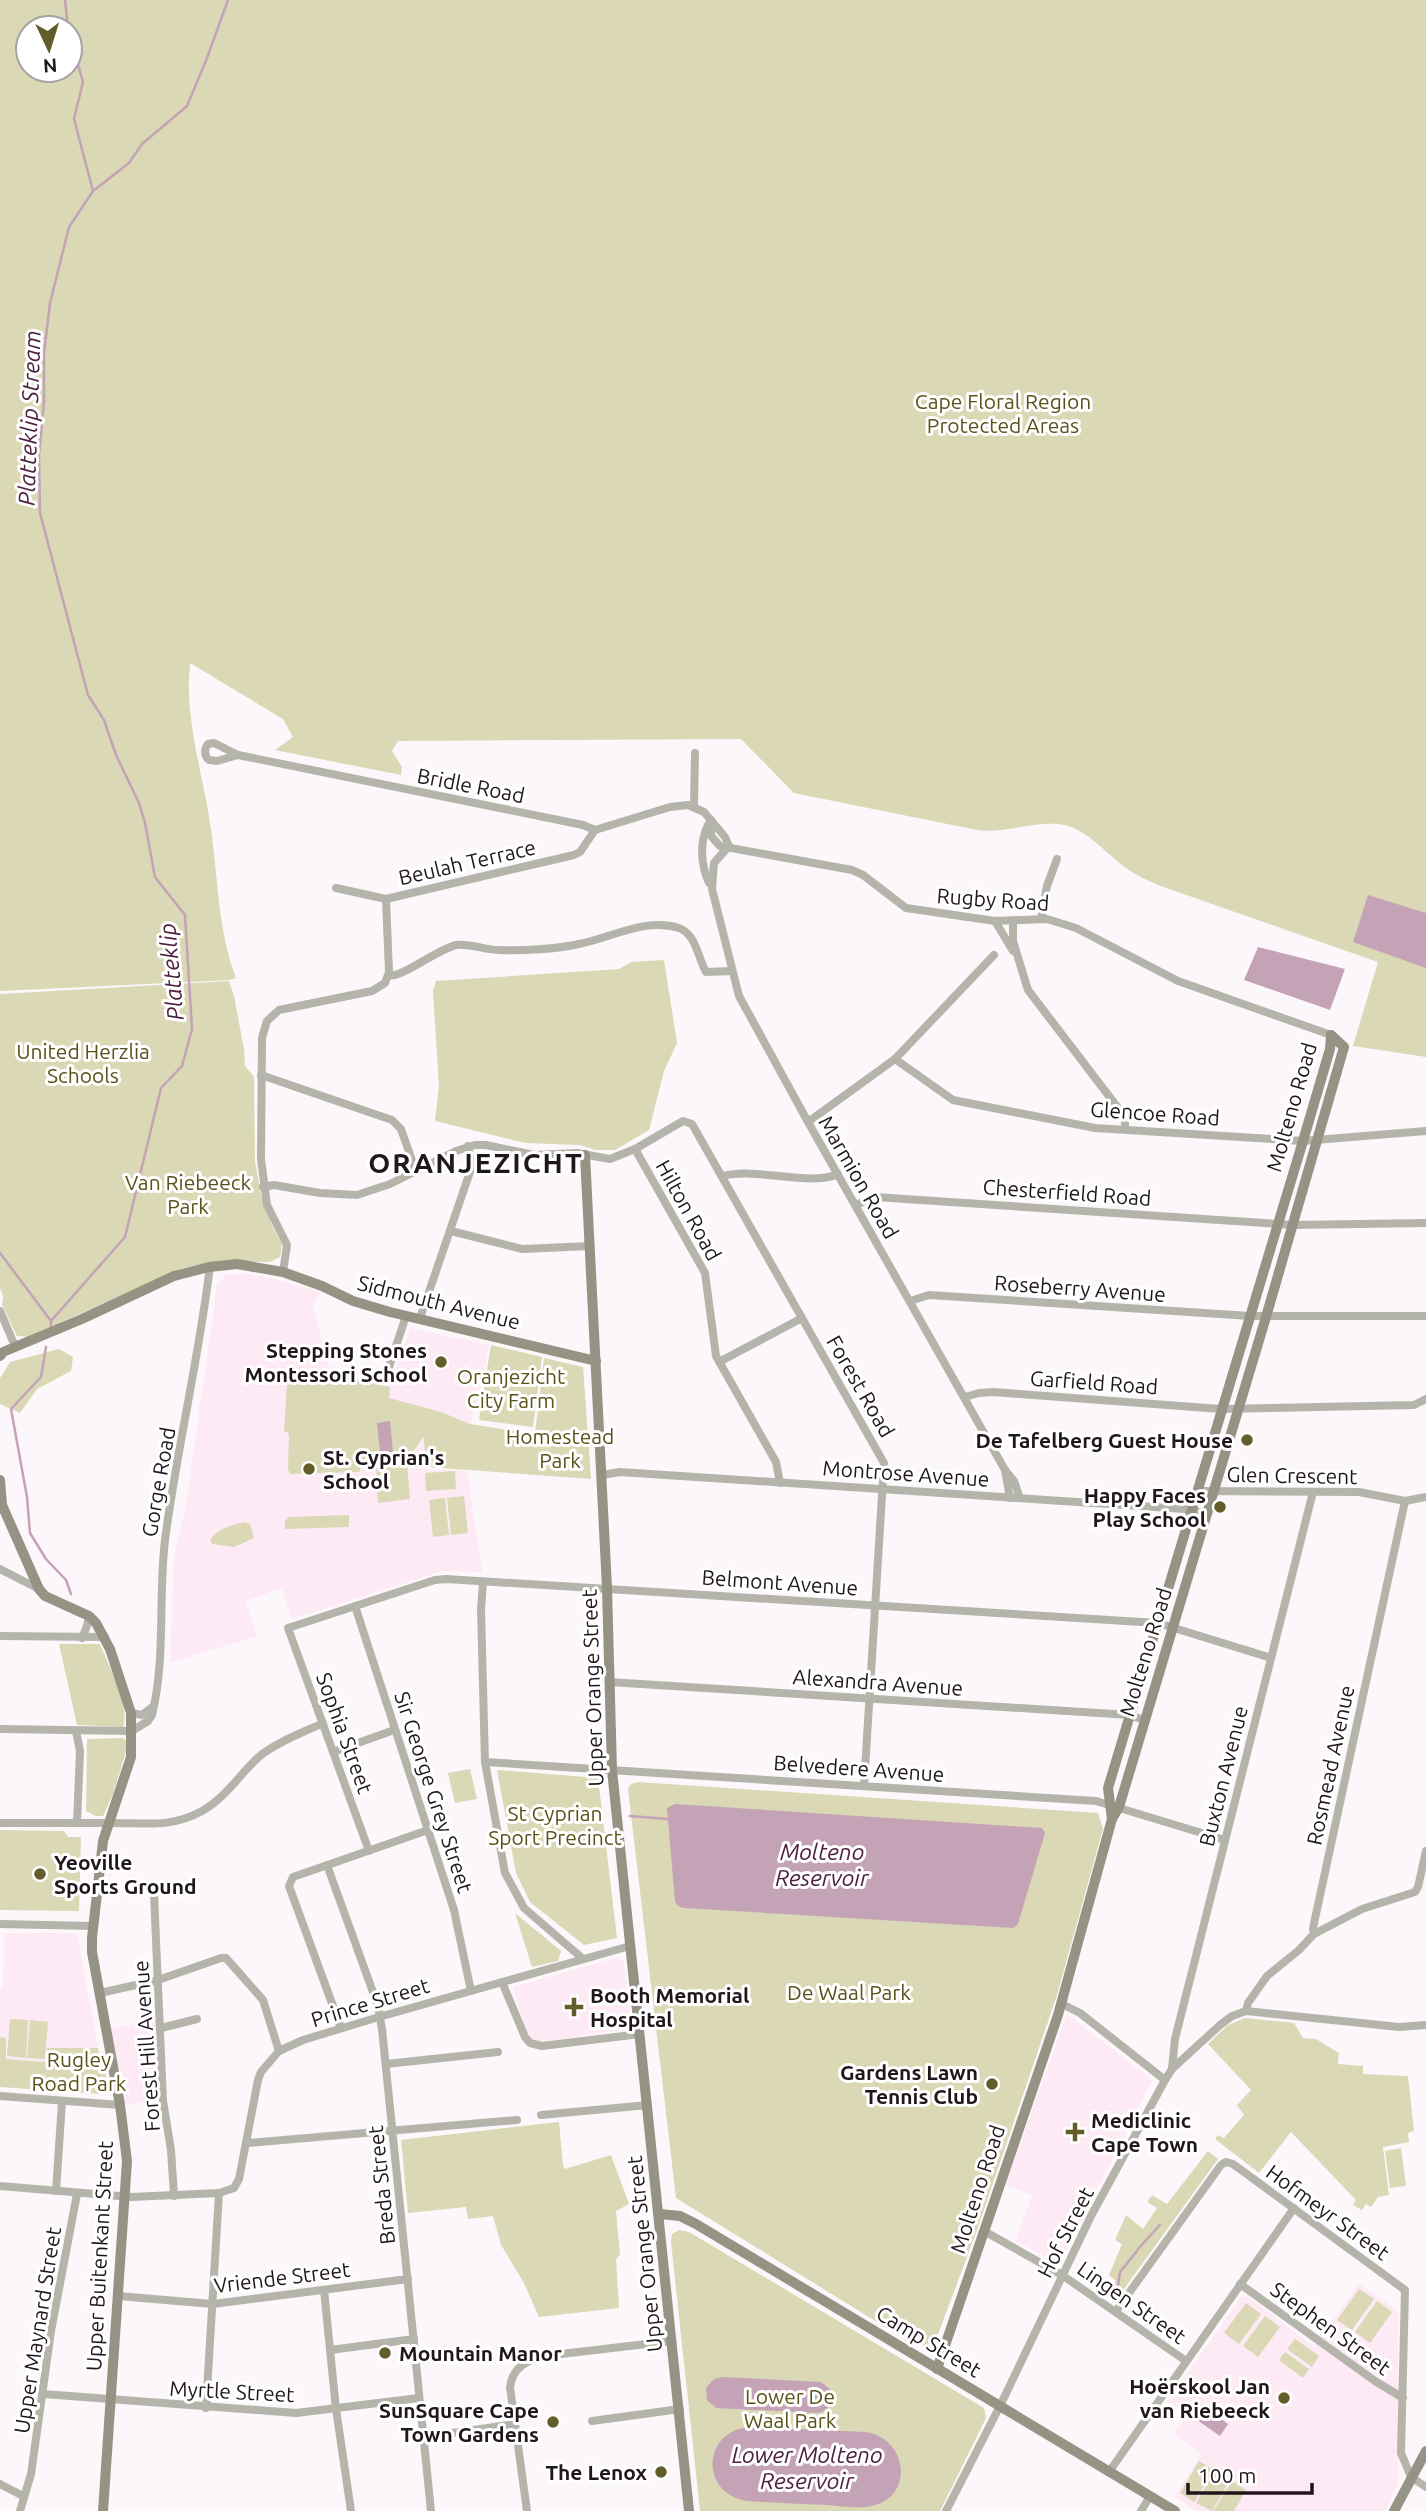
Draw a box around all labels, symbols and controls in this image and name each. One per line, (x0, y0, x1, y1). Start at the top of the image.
north arrow (14, 14, 84, 84)
text: N (42, 54, 58, 77)
water label: Platteklip Stream (13, 330, 45, 506)
park label: Cape Floral Region Protected Areas (915, 389, 1091, 437)
street label: Bridle Road (415, 763, 527, 807)
street label: Beulah Terrace (396, 835, 538, 889)
street label: Rugby Road (936, 883, 1050, 915)
water label: Platteklip (154, 922, 188, 1022)
park label: United Herzlia Schools (16, 1039, 150, 1087)
street label: Molteno Road (1261, 1040, 1321, 1174)
street label: Glencoe Road (1089, 1097, 1221, 1129)
street label: Marmion Road (814, 1111, 904, 1243)
district label: ORANJEZICHT (368, 1147, 584, 1178)
street label: Hilton Road (652, 1156, 726, 1264)
park label: Van Riebeeck Park (125, 1170, 251, 1218)
street label: Chesterfield Road (982, 1174, 1152, 1210)
street label: Sidmouth Avenue (355, 1270, 523, 1334)
street label: Roseberry Avenue (993, 1270, 1167, 1306)
street label: Forest Road (822, 1331, 900, 1441)
place label: Stepping Stones Montessori School (244, 1338, 427, 1386)
marker: Stepping Stones Montessori School (433, 1354, 449, 1370)
park label: Oranjezicht City Farm (457, 1364, 565, 1412)
street label: Garfield Road (1029, 1366, 1159, 1398)
park label: Homestead Park (506, 1424, 614, 1472)
street label: Gorge Road (137, 1425, 179, 1539)
place label: De Tafelberg Guest House (976, 1428, 1233, 1452)
marker: De Tafelberg Guest House (1239, 1432, 1255, 1448)
place label: St. Cyprian's School (323, 1445, 445, 1493)
street label: Montrose Avenue (822, 1455, 990, 1491)
marker: St. Cyprian's School (301, 1461, 317, 1477)
street label: Glen Crescent (1226, 1462, 1358, 1488)
place label: Happy Faces Play School (1084, 1483, 1206, 1531)
marker: Happy Faces Play School (1212, 1499, 1228, 1515)
street label: Belmont Avenue (701, 1565, 859, 1599)
street label: Molteno Road (1114, 1585, 1176, 1719)
street label: Upper Orange Street (577, 1589, 607, 1787)
street label: Alexandra Avenue (792, 1664, 964, 1700)
street label: Sophia Street (312, 1669, 378, 1797)
street label: Rosmead Avenue (1301, 1683, 1359, 1847)
street label: Sir George Grey Street (390, 1688, 478, 1896)
street label: Buxton Avenue (1194, 1703, 1252, 1849)
street label: Belvedere Avenue (773, 1750, 945, 1786)
park label: St Cyprian Sport Precinct (488, 1801, 622, 1849)
water label: Molteno Reservoir (775, 1839, 870, 1890)
place label: Yeoville Sports Ground (54, 1850, 197, 1898)
marker: Yeoville Sports Ground (32, 1866, 48, 1882)
street label: Forest Hill Avenue (128, 1960, 164, 2132)
street label: Prince Street (308, 1973, 432, 2031)
park label: De Waal Park (787, 1980, 911, 2004)
place label: Booth Memorial Hospital (590, 1983, 749, 2031)
marker: Booth Memorial Hospital (564, 1997, 584, 2017)
park label: Rugley Road Park (32, 2047, 127, 2095)
place label: Gardens Lawn Tennis Club (840, 2060, 978, 2108)
marker: Gardens Lawn Tennis Club (984, 2076, 1000, 2092)
place label: Mediclinic Cape Town (1091, 2108, 1198, 2156)
street label: Molteno Road (945, 2122, 1009, 2256)
marker: Mediclinic Cape Town (1065, 2122, 1085, 2142)
street label: Breda Street (363, 2124, 399, 2246)
street label: Upper Buitenkant Street (81, 2140, 117, 2372)
street label: Upper Orange Street (622, 2155, 666, 2353)
street label: Hofmeyr Street (1262, 2159, 1394, 2265)
street label: Hof Street (1032, 2183, 1098, 2281)
street label: Upper Maynard Street (9, 2225, 65, 2435)
street label: Lingen Street (1073, 2256, 1191, 2348)
street label: Vriende Street (213, 2257, 351, 2297)
street label: Stephen Street (1266, 2277, 1396, 2379)
street label: Camp Street (872, 2300, 986, 2382)
place label: Mountain Manor (399, 2341, 562, 2365)
marker: Mountain Manor (377, 2345, 393, 2361)
place label: Hoërskool Jan van Riebeeck (1129, 2374, 1270, 2422)
street label: Myrtle Street (169, 2376, 295, 2406)
park label: Lower De Waal Park (744, 2384, 837, 2432)
marker: Hoërskool Jan van Riebeeck (1276, 2390, 1292, 2406)
place label: SunSquare Cape Town Gardens (379, 2398, 539, 2446)
marker: SunSquare Cape Town Gardens (545, 2414, 561, 2430)
water label: Lower Molteno Reservoir (732, 2442, 882, 2493)
scale bar (1188, 2452, 1312, 2496)
place label: The Lenox (545, 2460, 648, 2484)
text: 100 m (1198, 2463, 1256, 2487)
marker: The Lenox (653, 2464, 669, 2480)

